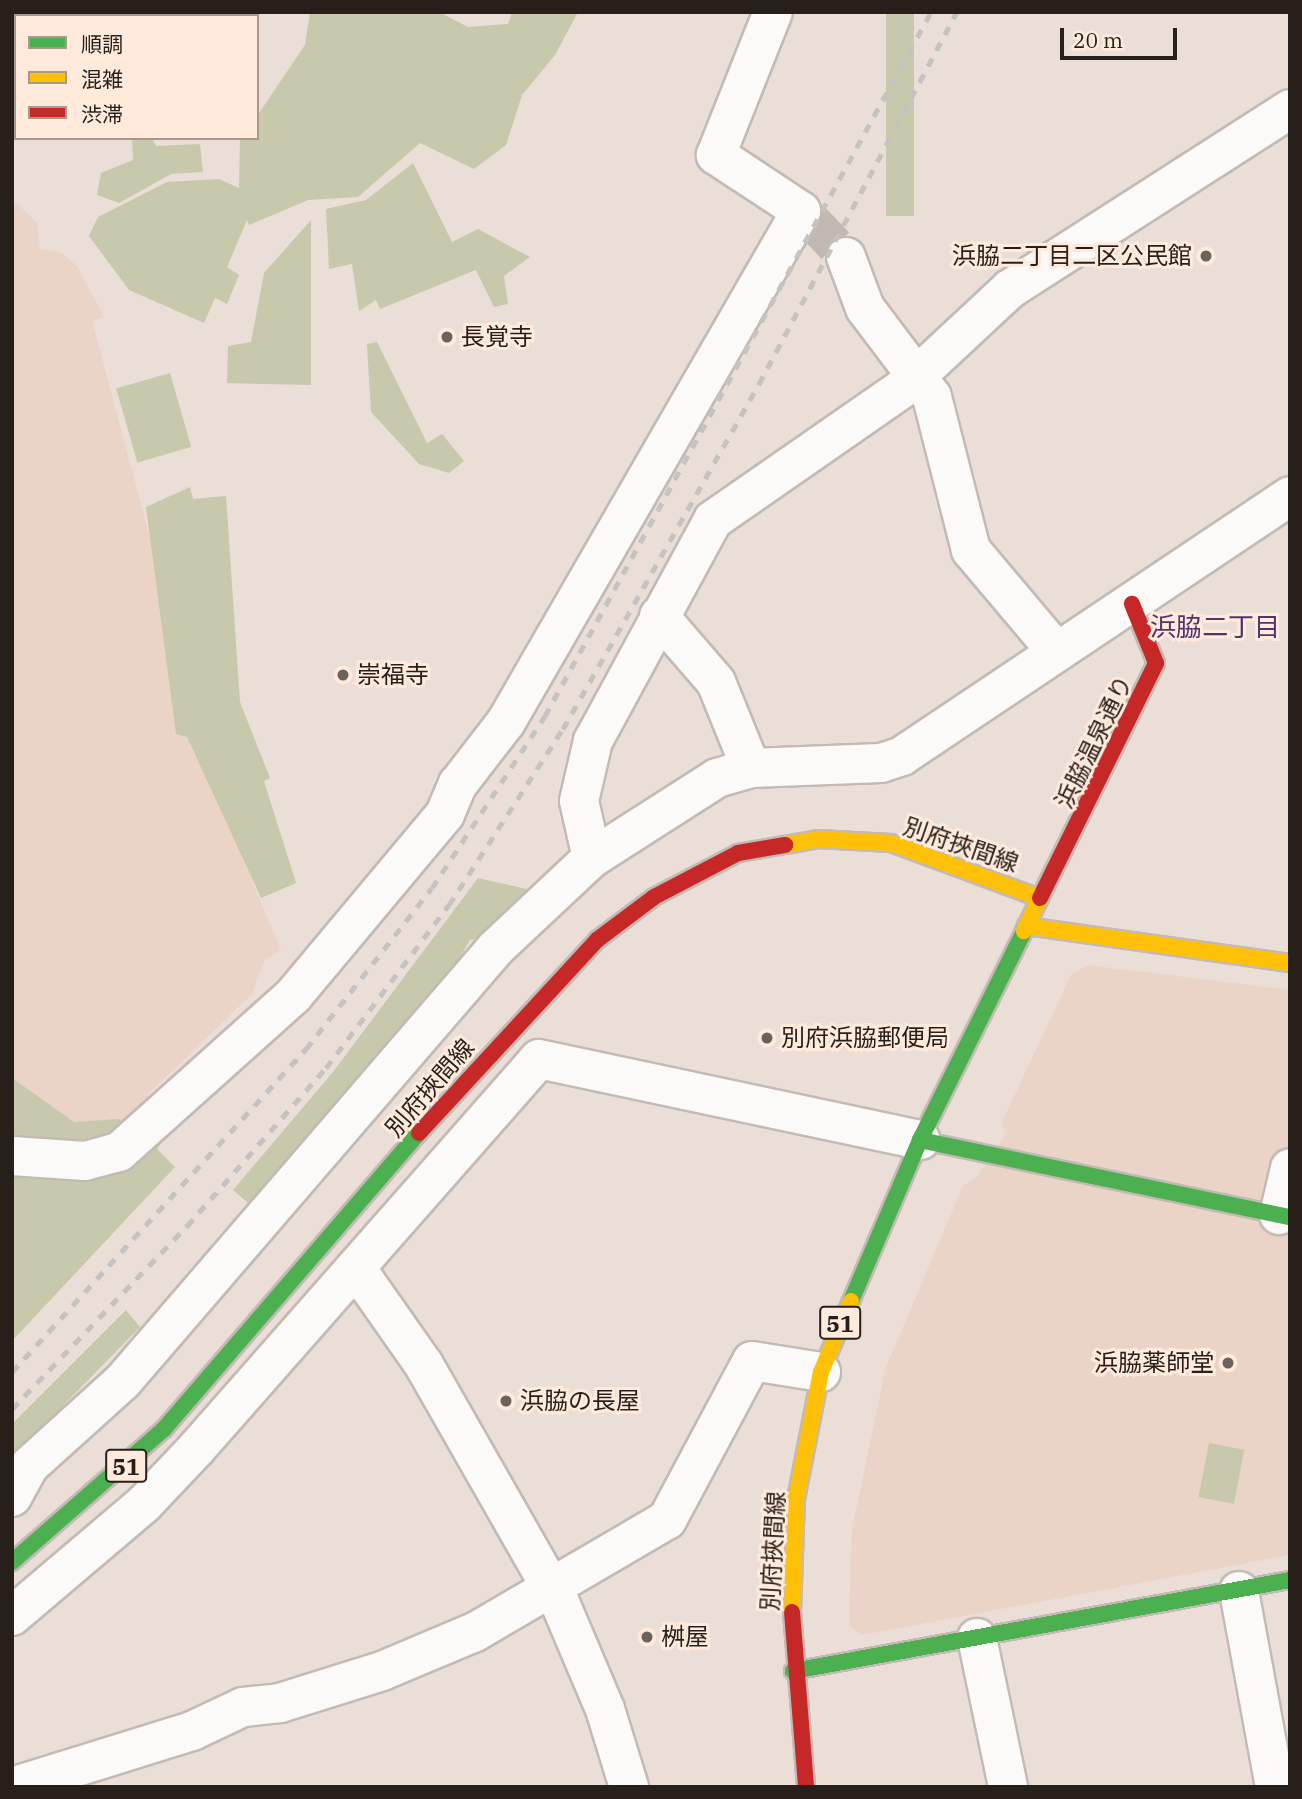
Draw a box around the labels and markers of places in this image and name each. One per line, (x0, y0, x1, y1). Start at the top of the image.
place label: 浜脇二丁目二区公民館 (952, 242, 1192, 270)
marker: 浜脇二丁目二区公民館 (1198, 248, 1214, 264)
place label: 長覚寺 (461, 323, 533, 351)
marker: 長覚寺 (439, 329, 455, 345)
place label: 崇福寺 (357, 661, 429, 689)
marker: 崇福寺 (335, 667, 351, 683)
place label: 別府浜脇郵便局 (781, 1024, 949, 1052)
marker: 別府浜脇郵便局 (759, 1030, 775, 1046)
place label: 浜脇薬師堂 (1094, 1349, 1214, 1377)
marker: 浜脇薬師堂 (1220, 1355, 1236, 1371)
place label: 浜脇の長屋 (520, 1387, 640, 1415)
marker: 浜脇の長屋 (498, 1393, 514, 1409)
place label: 桝屋 (661, 1623, 709, 1651)
marker: 桝屋 (639, 1629, 655, 1645)

